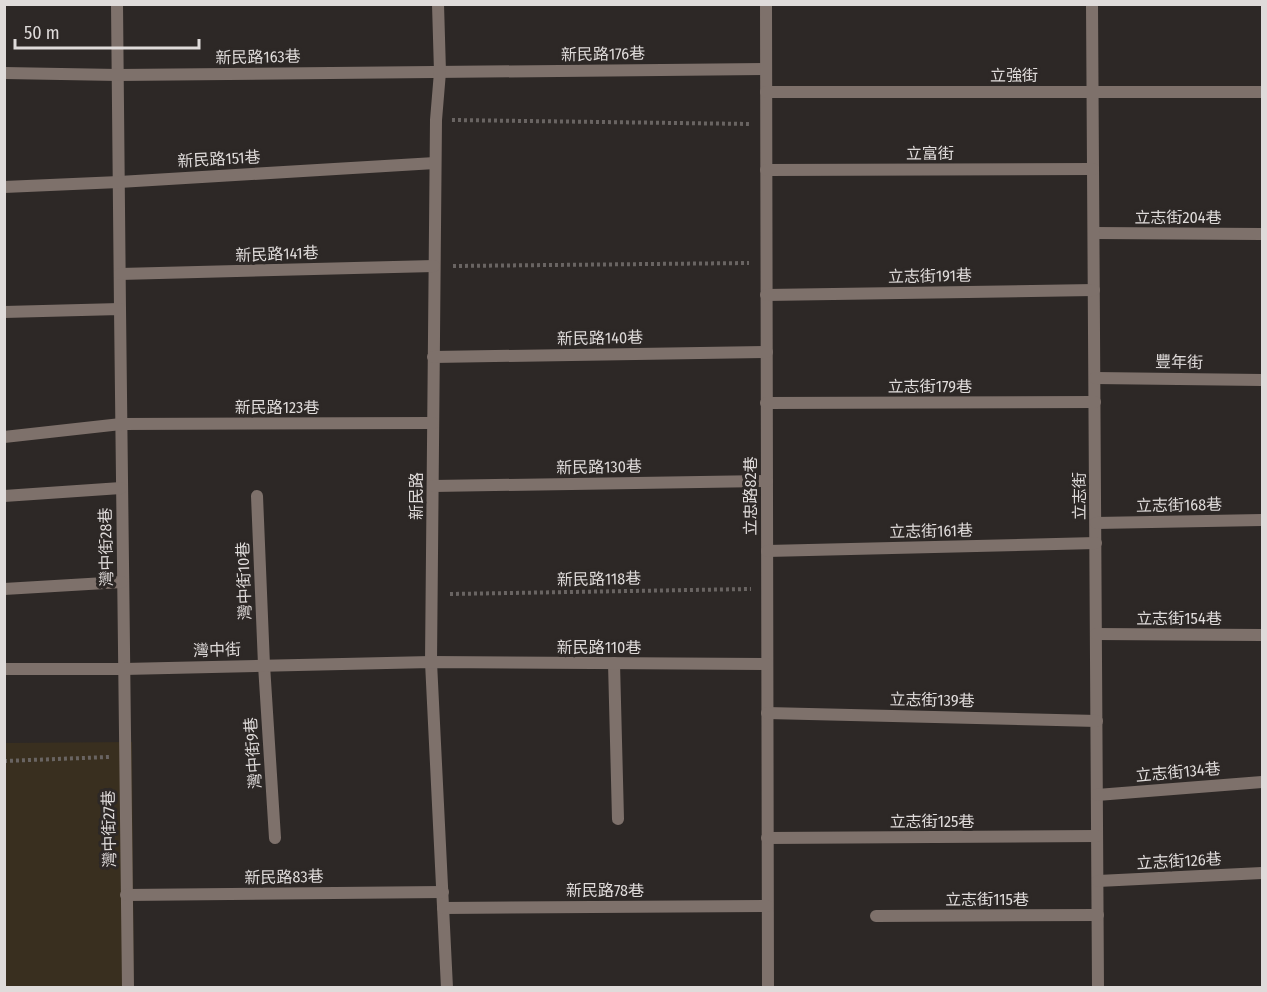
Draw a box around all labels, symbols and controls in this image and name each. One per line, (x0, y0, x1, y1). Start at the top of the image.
scale bar (15, 12, 200, 50)
text: 50 m (24, 22, 60, 44)
street label: 新民路176巷 (561, 44, 645, 64)
street label: 新民路163巷 (215, 47, 301, 67)
street label: 立強街 (990, 66, 1038, 85)
street label: 立富街 (906, 144, 954, 163)
street label: 新民路151巷 (177, 147, 261, 171)
street label: 立志街204巷 (1134, 208, 1222, 227)
street label: 新民路141巷 (235, 243, 319, 265)
street label: 立志街191巷 (888, 266, 972, 286)
street label: 新民路140巷 (557, 328, 643, 348)
street label: 豐年街 (1155, 352, 1203, 372)
street label: 立志街179巷 (888, 377, 972, 396)
street label: 新民路123巷 (235, 398, 319, 417)
street label: 新民路130巷 (556, 457, 642, 477)
street label: 立忠路82巷 (741, 457, 760, 535)
street label: 新民路 (407, 472, 426, 520)
street label: 立志街 (1070, 472, 1089, 520)
street label: 立志街168巷 (1136, 495, 1222, 515)
street label: 灣中街28巷 (96, 507, 116, 587)
street label: 立志街161巷 (889, 521, 973, 541)
street label: 灣中街10巷 (233, 541, 255, 621)
street label: 新民路118巷 (557, 569, 641, 589)
street label: 立志街154巷 (1136, 609, 1222, 628)
street label: 新民路110巷 (557, 638, 641, 657)
street label: 灣中街 (193, 640, 241, 660)
street label: 立志街139巷 (889, 690, 975, 710)
street label: 灣中街9巷 (241, 717, 265, 789)
street label: 立志街134巷 (1135, 759, 1221, 785)
street label: 灣中街27巷 (99, 790, 119, 868)
street label: 立志街125巷 (890, 812, 974, 831)
street label: 立志街126巷 (1136, 849, 1222, 873)
street label: 新民路83巷 (244, 867, 324, 887)
street label: 新民路78巷 (566, 881, 644, 900)
street label: 立志街115巷 (945, 890, 1029, 909)

